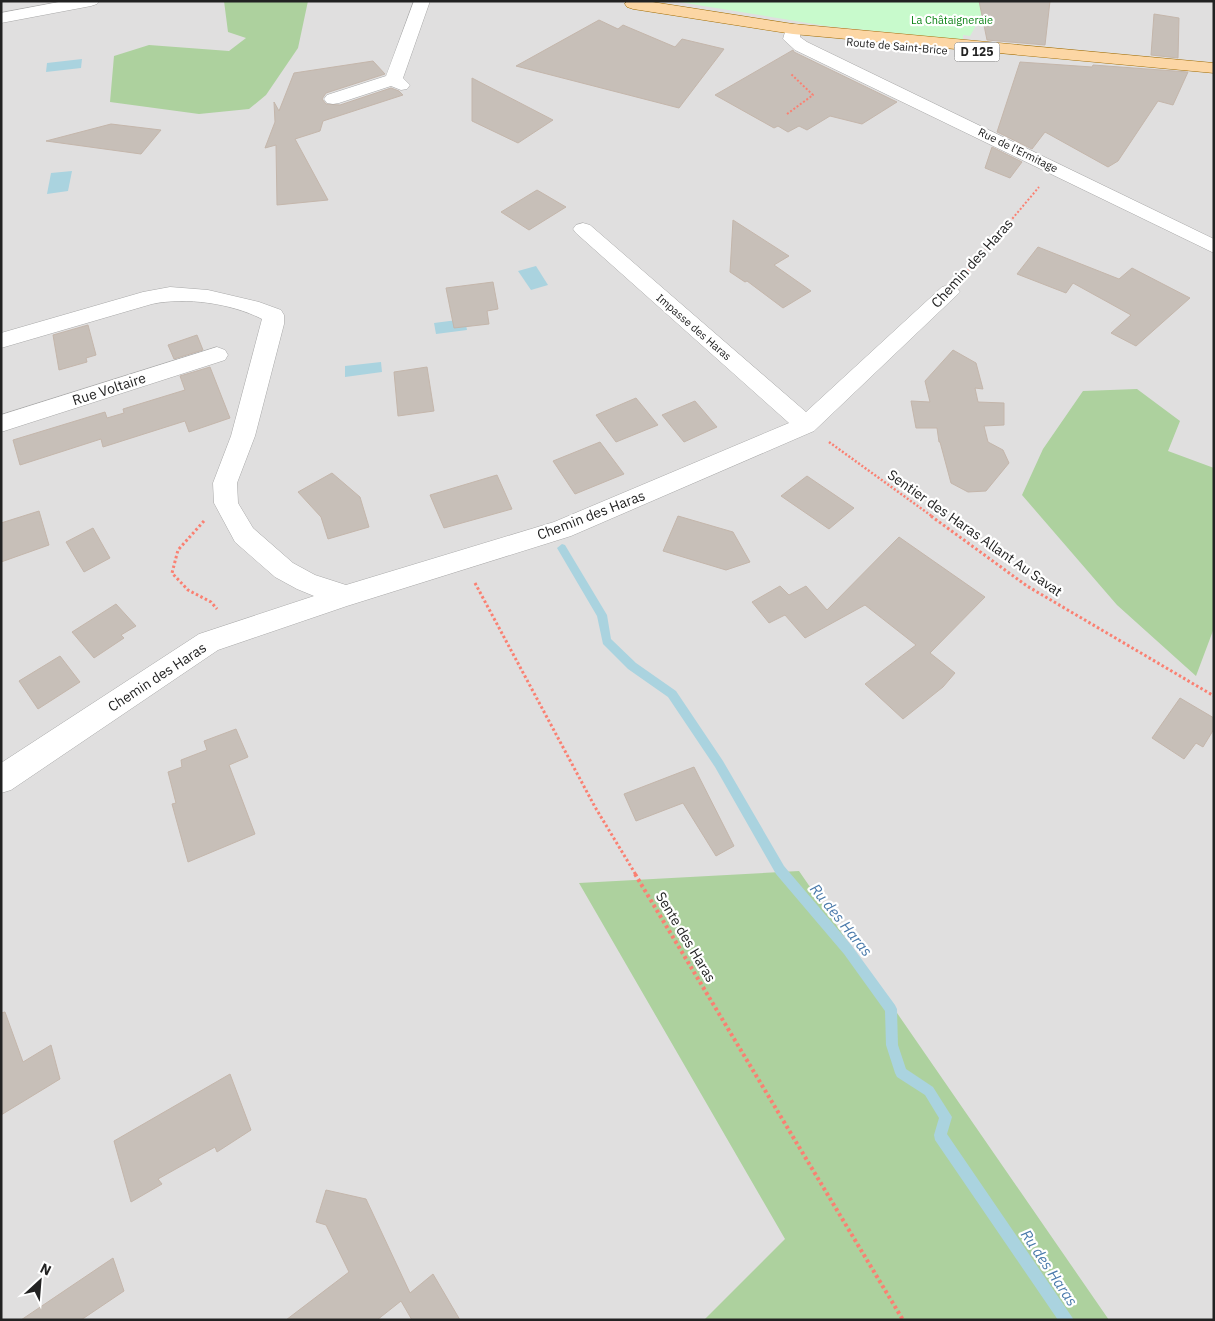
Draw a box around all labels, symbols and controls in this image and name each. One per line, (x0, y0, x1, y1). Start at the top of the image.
park label: La Châtaigneraie (911, 13, 993, 27)
street label: Route de Saint-Brice (846, 35, 948, 57)
road number: D 125 (954, 42, 1000, 62)
street label: Rue de l'Ermitage (976, 125, 1060, 175)
street label: Chemin des Haras (927, 214, 1017, 311)
street label: Impasse des Haras (654, 291, 734, 363)
street label: Rue Voltaire (70, 369, 148, 409)
street label: Sentier des Haras Allant Au Savat (884, 466, 1066, 600)
street label: Chemin des Haras (535, 486, 648, 544)
street label: Chemin des Haras (104, 638, 210, 716)
water label: Ru des Haras (806, 879, 877, 960)
street label: Sente des Haras (652, 889, 720, 986)
water label: Ru des Haras (1017, 1226, 1082, 1310)
north arrow (15, 1256, 65, 1306)
text: N (37, 1259, 54, 1280)

